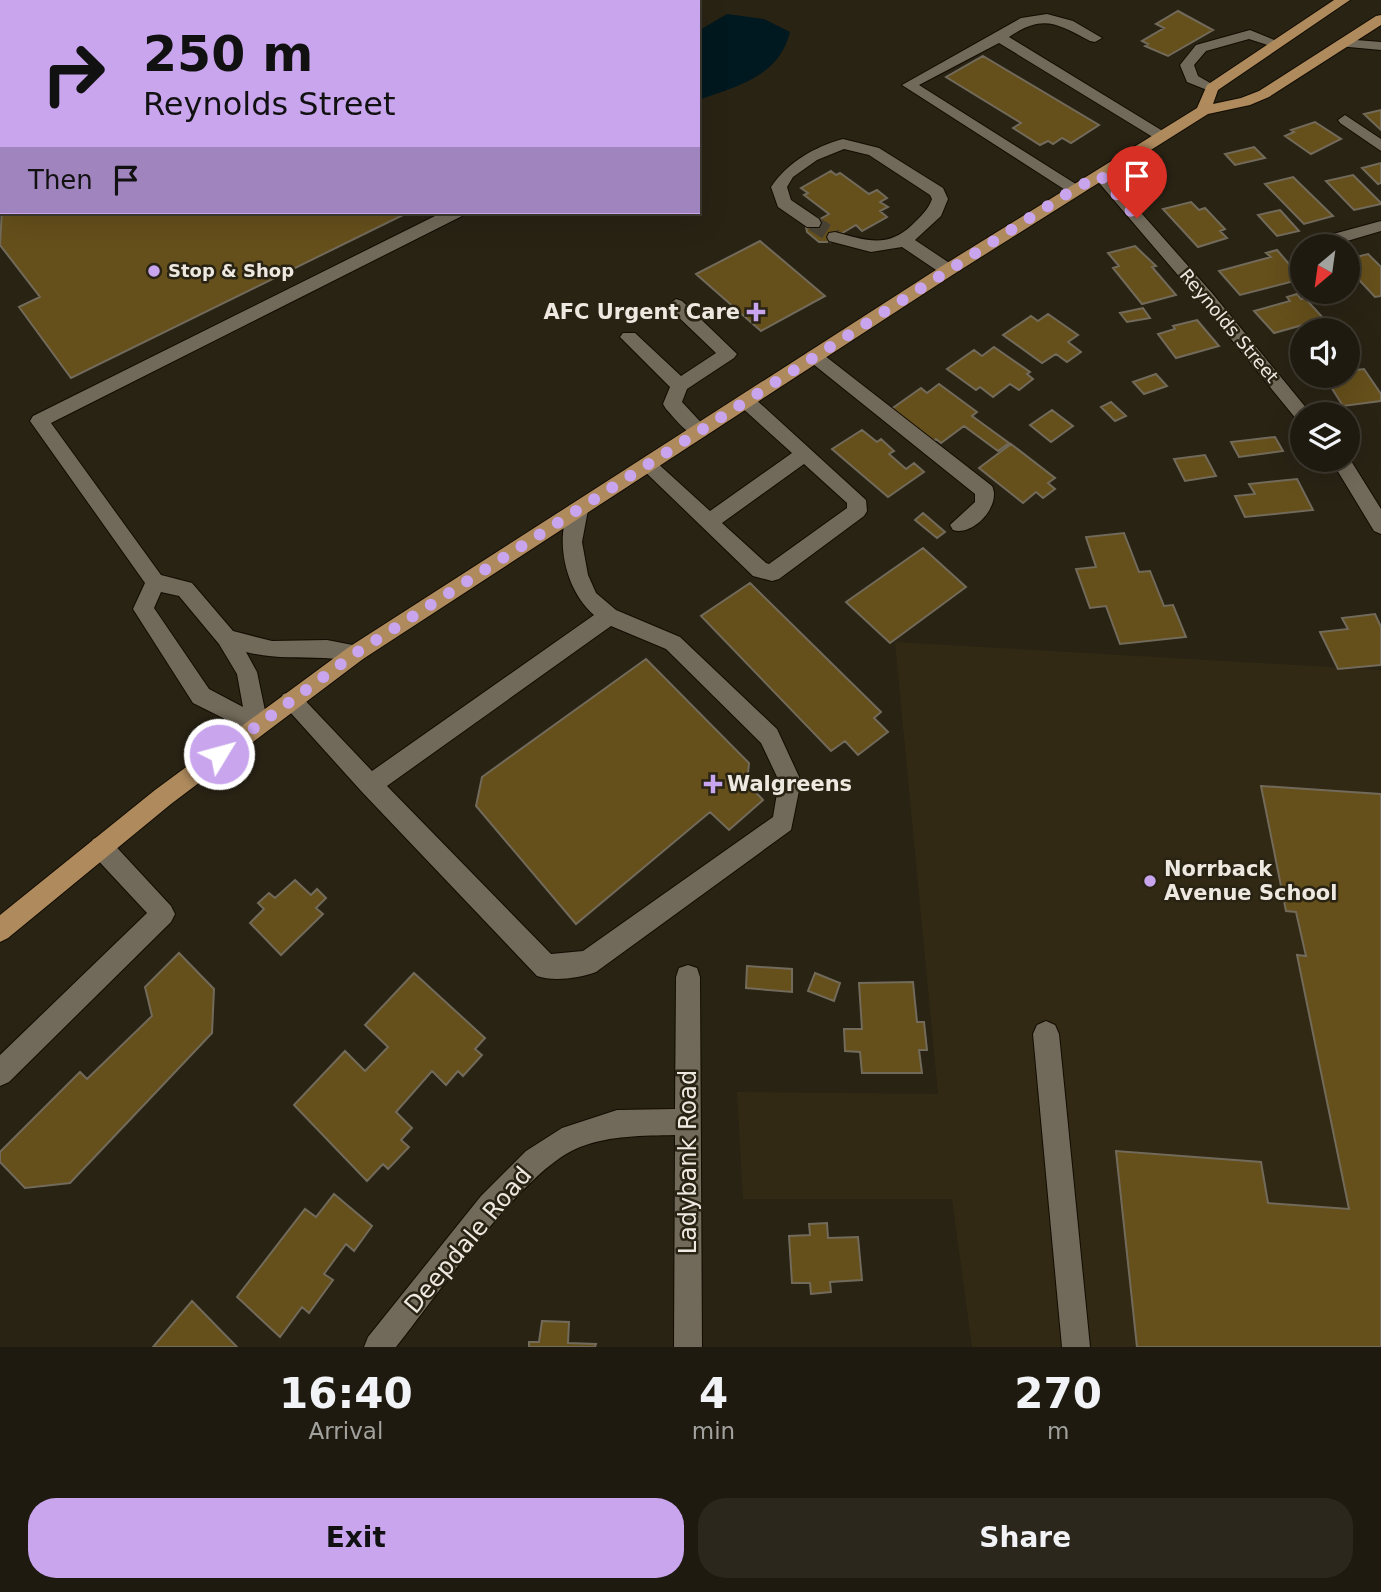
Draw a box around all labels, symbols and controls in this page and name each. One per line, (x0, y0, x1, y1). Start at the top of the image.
text: 250 m (143, 26, 313, 83)
icon: right (28, 28, 119, 119)
text: Reynolds Street (143, 85, 396, 123)
pin (1107, 146, 1167, 218)
icon: arrive (1118, 157, 1156, 195)
icon: arrive (107, 161, 145, 199)
text: Then (28, 165, 93, 195)
north arrow (1290, 234, 1360, 304)
map controls (1290, 234, 1360, 472)
place label: Stop & Shop (168, 260, 294, 281)
marker: Stop & Shop (146, 263, 162, 279)
street label: Reynolds Street (1176, 265, 1283, 387)
place label: AFC Urgent Care (544, 300, 740, 324)
marker: AFC Urgent Care (746, 302, 766, 322)
button: sound (1290, 318, 1360, 388)
button: layers (1290, 402, 1360, 472)
position arrow (182, 717, 256, 791)
place label: Walgreens (727, 772, 852, 796)
marker: Walgreens (705, 776, 721, 792)
place label: Norrback Avenue School (1164, 857, 1337, 905)
marker: Norrback Avenue School (1142, 873, 1158, 889)
street label: Ladybank Road (674, 1070, 702, 1254)
street label: Deepdale Road (399, 1161, 537, 1319)
text: 16:40 (279, 1369, 413, 1418)
text: 4 (699, 1369, 728, 1418)
text: 270 (1014, 1369, 1102, 1418)
text: Arrival (309, 1418, 383, 1444)
text: min (692, 1418, 735, 1444)
text: m (1047, 1418, 1069, 1444)
button: Exit (28, 1498, 684, 1578)
button: Share (698, 1498, 1353, 1578)

